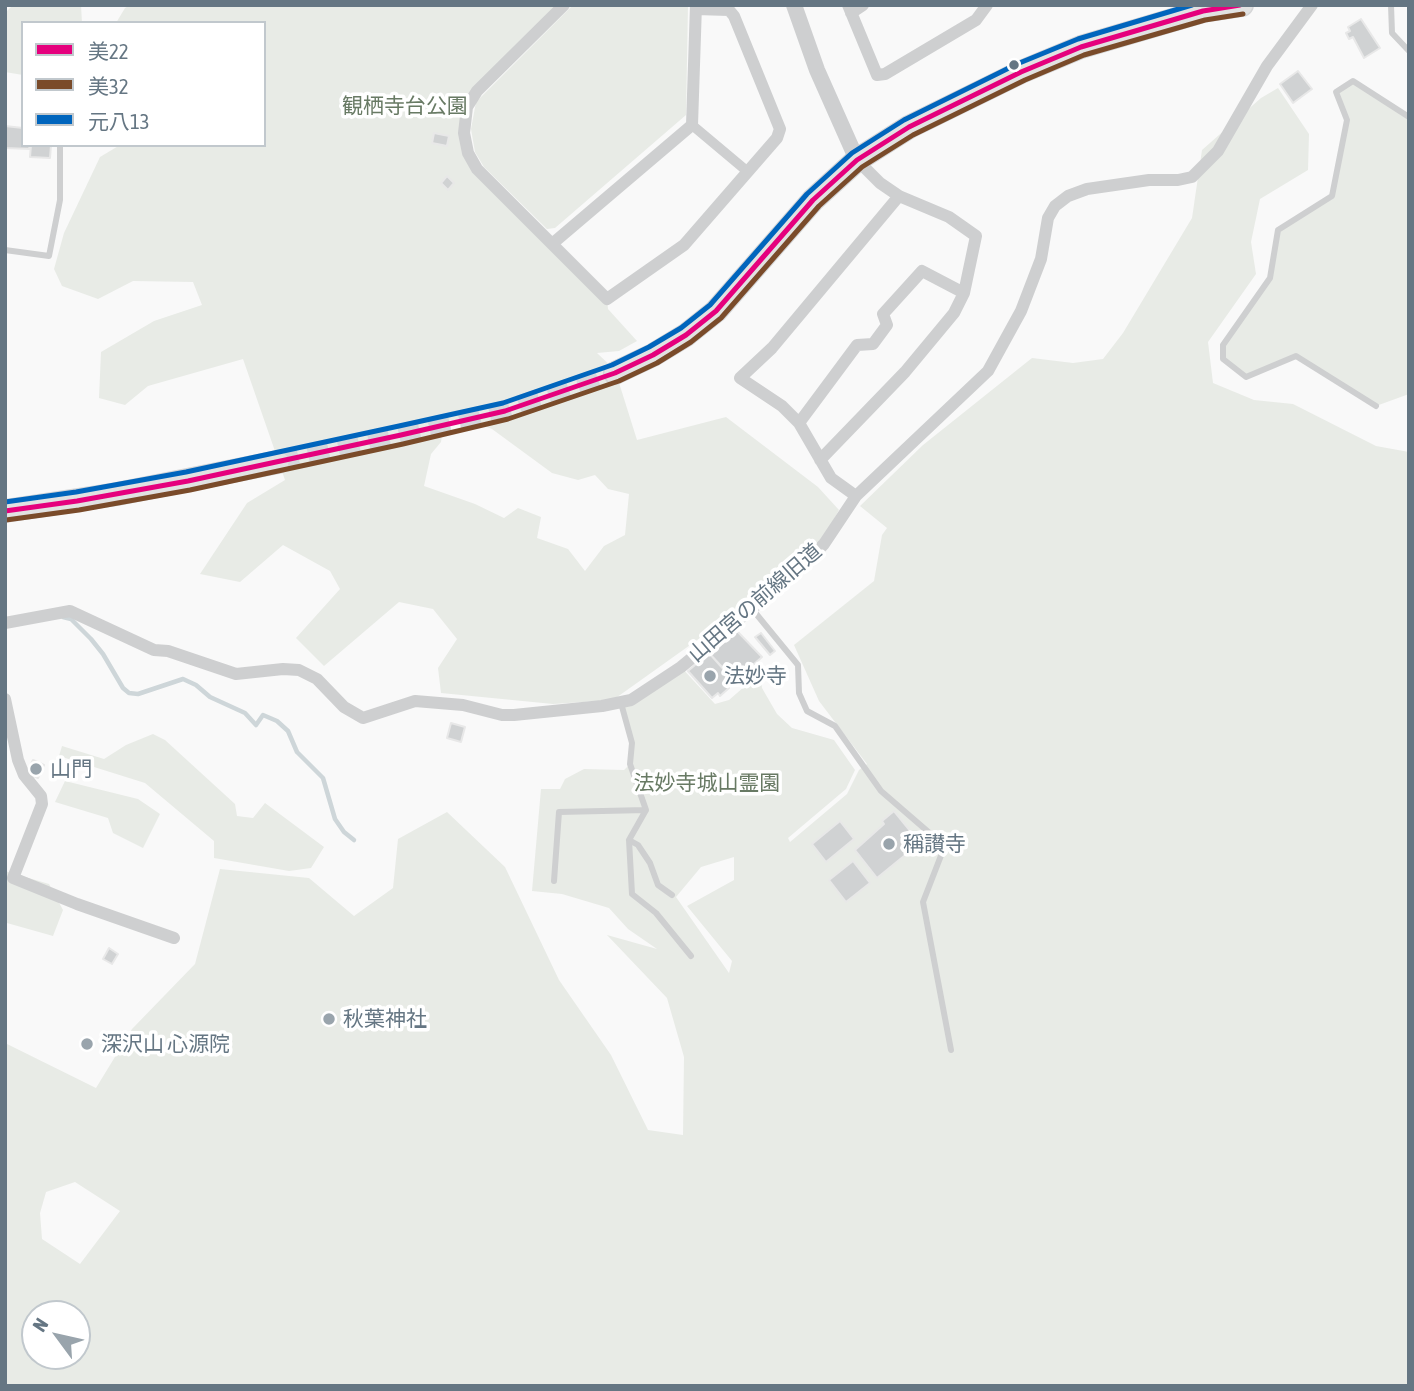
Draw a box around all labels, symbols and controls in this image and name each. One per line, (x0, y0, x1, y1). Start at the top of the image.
legend (21, 21, 266, 147)
text: 美22 (88, 39, 129, 63)
unlabelled marker (1007, 58, 1021, 72)
text: 美32 (88, 74, 129, 98)
park label: 観栖寺台公園 (342, 93, 468, 119)
text: 元八13 (88, 109, 150, 133)
street label: 山田宮の前線旧道 (683, 538, 827, 668)
place label: 法妙寺 (724, 663, 787, 689)
marker: 法妙寺 (702, 668, 718, 684)
place label: 山門 (50, 756, 92, 782)
marker: 山門 (28, 761, 44, 777)
park label: 法妙寺城山霊園 (634, 770, 780, 796)
place label: 稱讃寺 (903, 831, 966, 857)
marker: 稱讃寺 (881, 836, 897, 852)
place label: 秋葉神社 (343, 1006, 427, 1032)
marker: 秋葉神社 (321, 1011, 337, 1027)
place label: 深沢山 心源院 (101, 1031, 230, 1057)
marker: 深沢山 心源院 (79, 1036, 95, 1052)
north arrow (21, 1300, 91, 1370)
text: N (28, 1314, 52, 1335)

